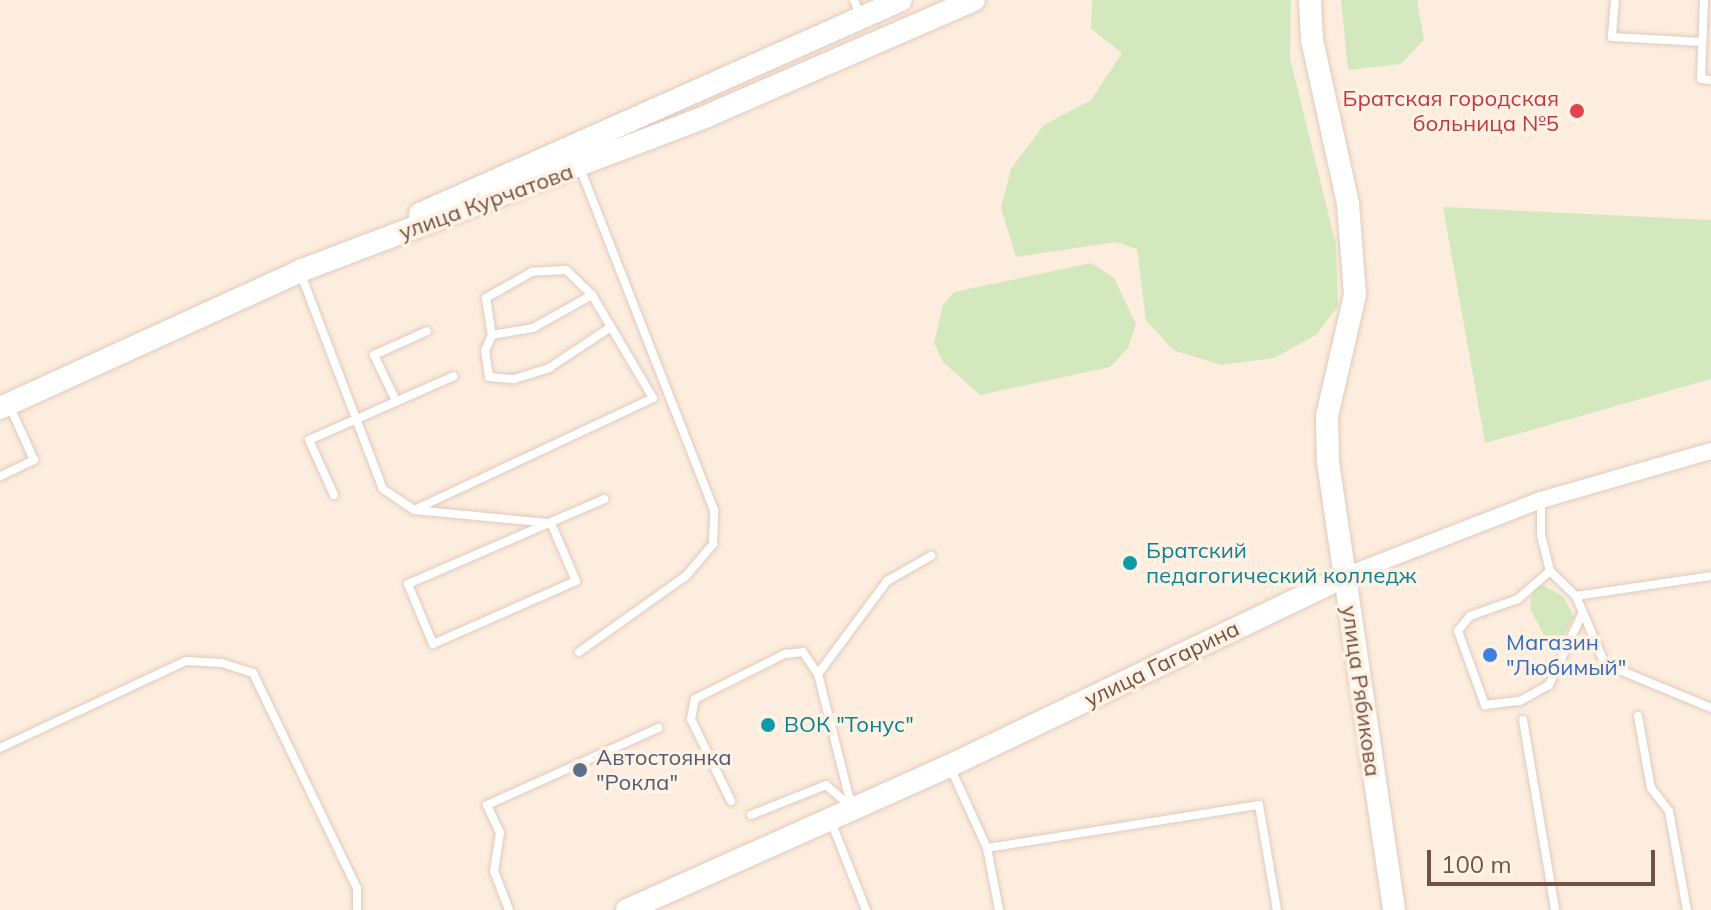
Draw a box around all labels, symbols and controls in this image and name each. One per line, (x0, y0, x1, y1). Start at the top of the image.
place label: Братская городская больница №5 (1343, 85, 1559, 136)
marker: Братская городская больница №5 (1566, 100, 1588, 122)
street label: улица Курчатова (395, 158, 577, 246)
place label: Братский педагогический колледж (1146, 537, 1417, 588)
marker: Братский педагогический колледж (1121, 554, 1139, 572)
street label: улица Рябикова (1336, 604, 1386, 778)
street label: улица Гагарина (1080, 615, 1244, 713)
place label: Магазин "Любимый" (1506, 629, 1626, 680)
marker: Магазин "Любимый" (1481, 646, 1499, 664)
place label: ВОК "Тонус" (784, 712, 914, 738)
marker: ВОК "Тонус" (759, 716, 777, 734)
place label: Автостоянка "Рокла" (596, 744, 732, 796)
marker: Автостоянка "Рокла" (571, 761, 589, 779)
scale bar (1431, 834, 1659, 884)
text: 100 m (1441, 849, 1512, 879)

